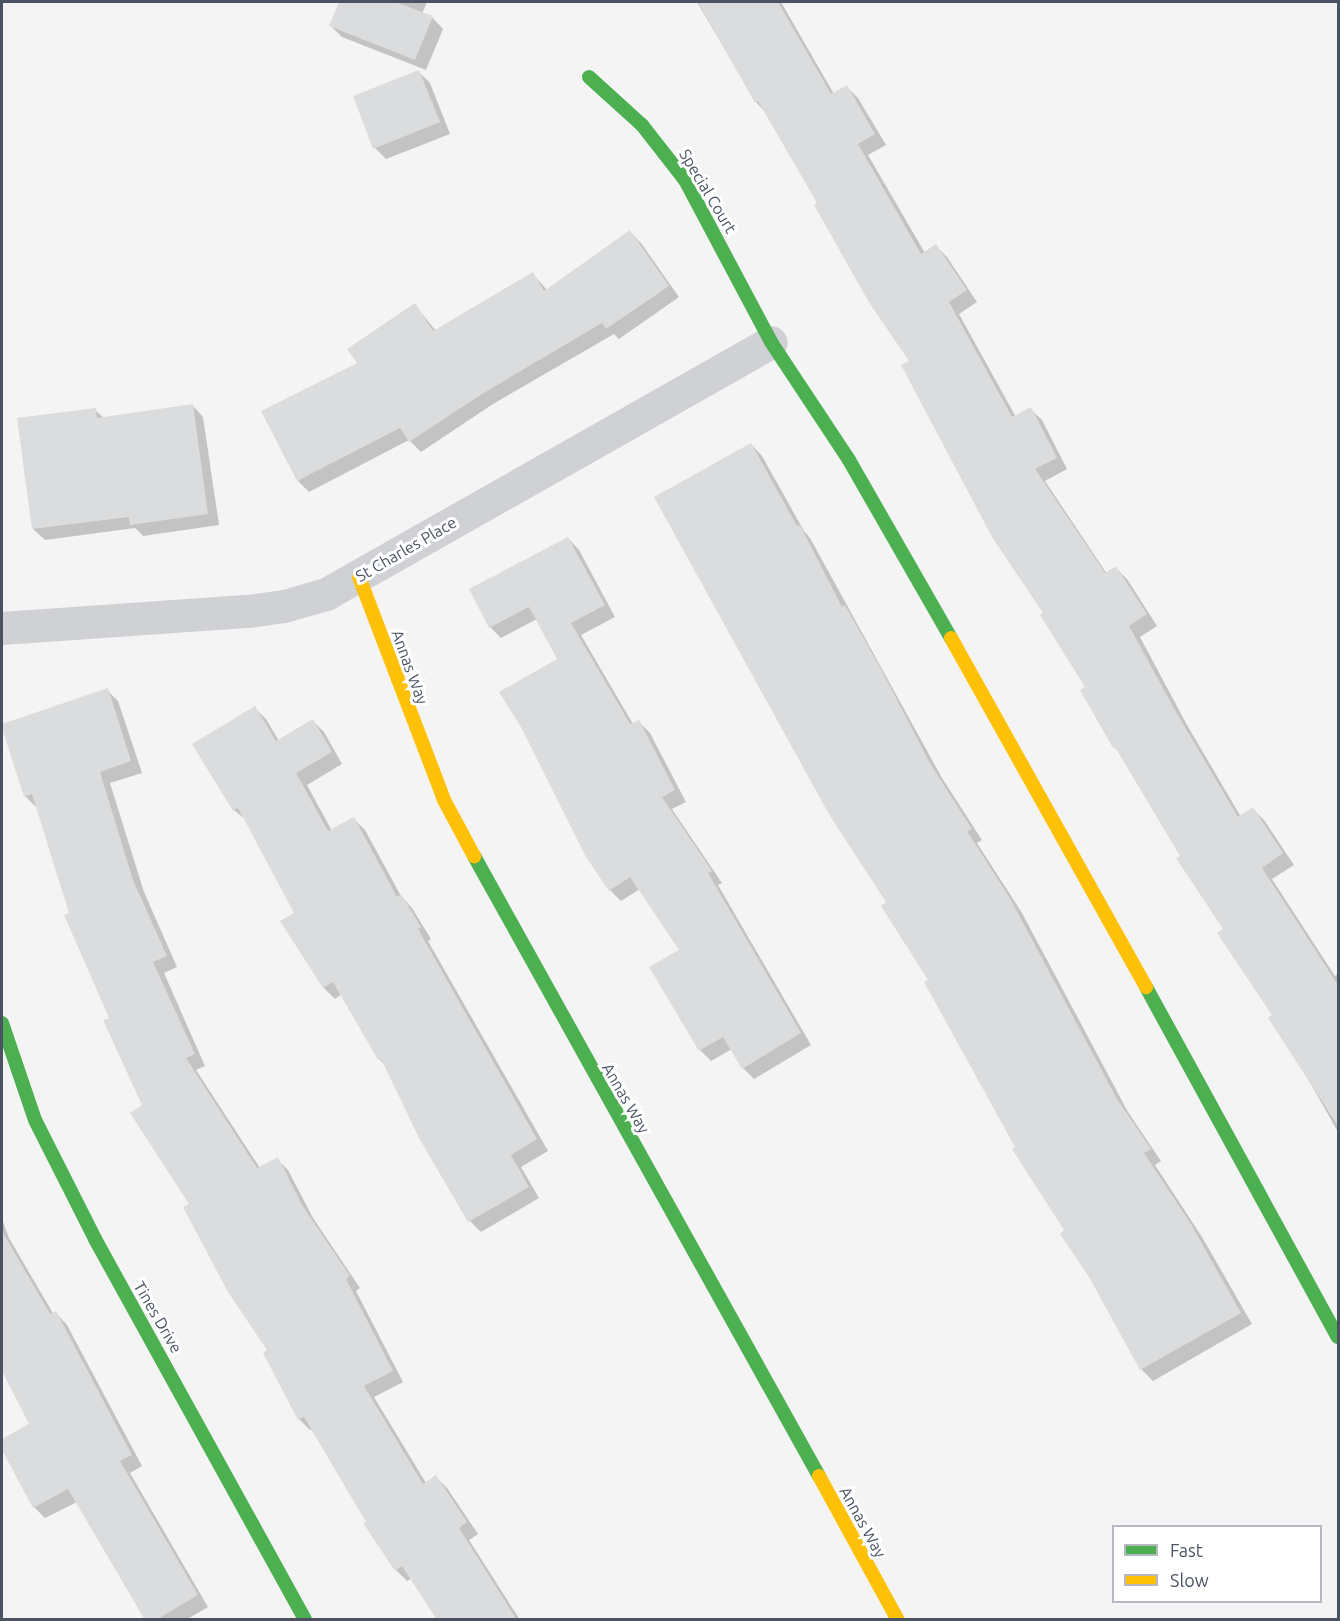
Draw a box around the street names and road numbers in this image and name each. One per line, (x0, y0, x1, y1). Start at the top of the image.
street label: Special Court (675, 146, 741, 236)
street label: St Charles Place (352, 512, 460, 586)
street label: Annas Way (388, 627, 432, 707)
street label: Annas Way (598, 1059, 654, 1137)
street label: Tines Drive (130, 1278, 186, 1356)
street label: Annas Way (836, 1483, 890, 1561)

